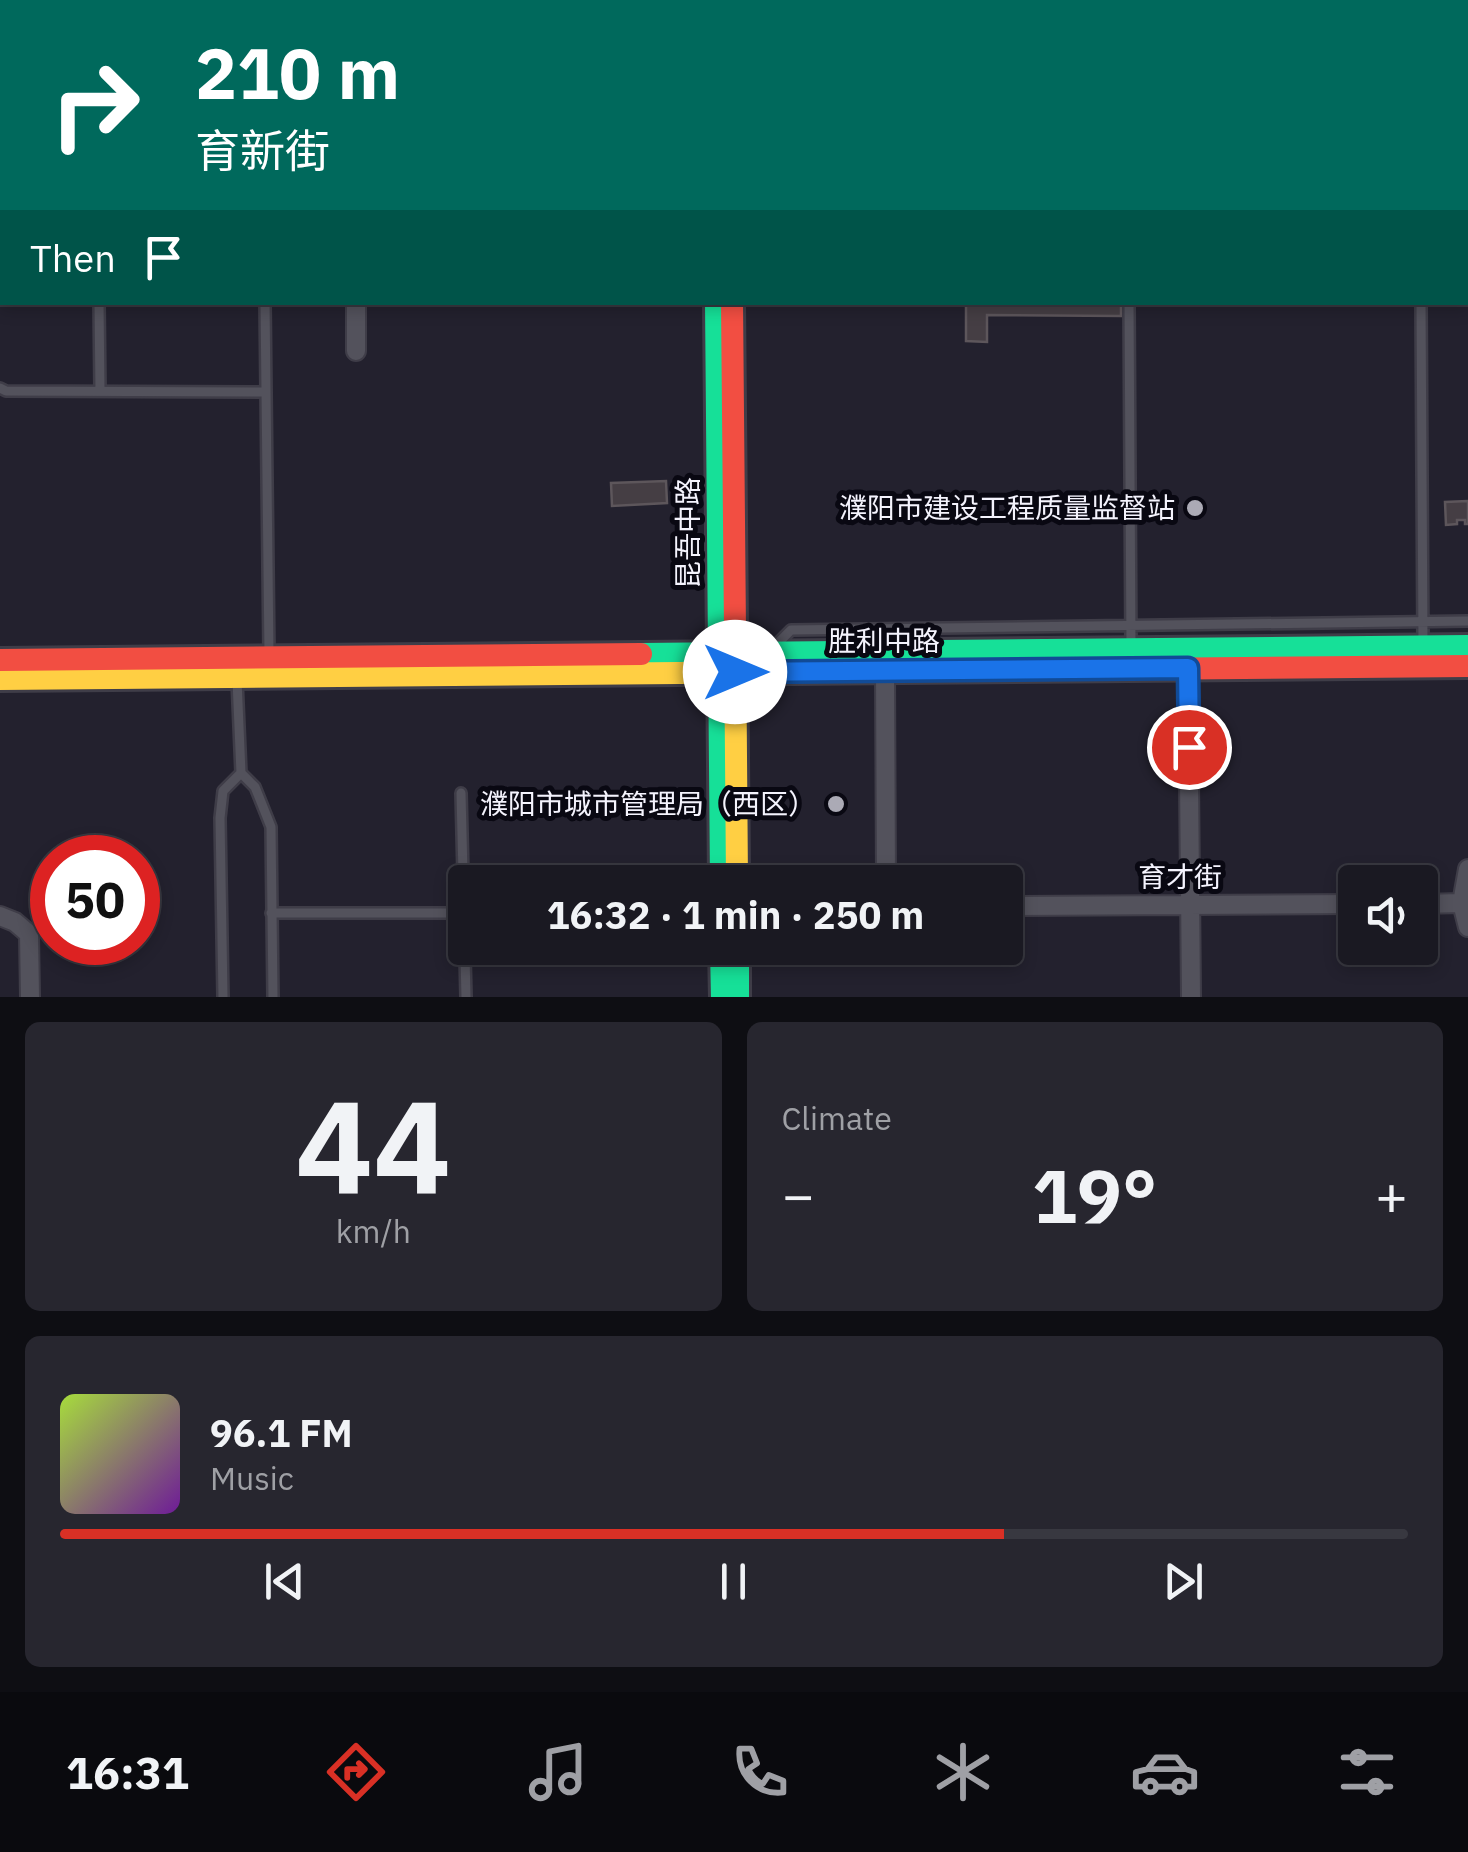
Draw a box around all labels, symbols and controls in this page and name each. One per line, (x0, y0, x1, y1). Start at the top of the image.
text: 210 m (195, 27, 400, 118)
icon: right (30, 40, 160, 170)
text: 育新街 (195, 121, 330, 179)
icon: arrive (136, 230, 191, 285)
text: Then (30, 233, 116, 282)
street label: 昆吾中路 (669, 477, 706, 589)
place label: 濮阳市建设工程质量监督站 (839, 489, 1175, 526)
marker: 濮阳市建设工程质量监督站 (1184, 497, 1206, 519)
position arrow (683, 620, 787, 724)
street label: 胜利中路 (828, 622, 940, 659)
pin (1147, 705, 1232, 790)
icon: arrive (1162, 720, 1217, 775)
place label: 濮阳市城市管理局（西区） (480, 785, 816, 822)
marker: 濮阳市城市管理局（西区） (825, 793, 847, 815)
speed limit sign: 50 (30, 835, 160, 965)
street label: 育才街 (1138, 858, 1222, 895)
map controls (1338, 865, 1438, 965)
button: sound (1338, 865, 1438, 965)
text: 16:32 · 1 min · 250 m (547, 890, 924, 939)
text: 44 (295, 1060, 451, 1229)
text: Climate (782, 1097, 892, 1139)
text: 19° (1032, 1146, 1157, 1244)
text: − (782, 1159, 815, 1230)
text: + (1375, 1159, 1408, 1230)
text: km/h (336, 1210, 411, 1252)
text: 96.1 FM (210, 1408, 353, 1457)
text: Music (210, 1457, 294, 1499)
icon: previous (257, 1554, 312, 1609)
icon: pause (706, 1554, 761, 1609)
icon: next (1156, 1554, 1211, 1609)
icon: directions (321, 1737, 391, 1807)
icon: music (523, 1737, 593, 1807)
icon: phone (725, 1737, 795, 1807)
icon: climate (928, 1737, 998, 1807)
icon: car (1130, 1737, 1200, 1807)
icon: filters (1332, 1737, 1402, 1807)
text: 16:31 (66, 1743, 189, 1801)

